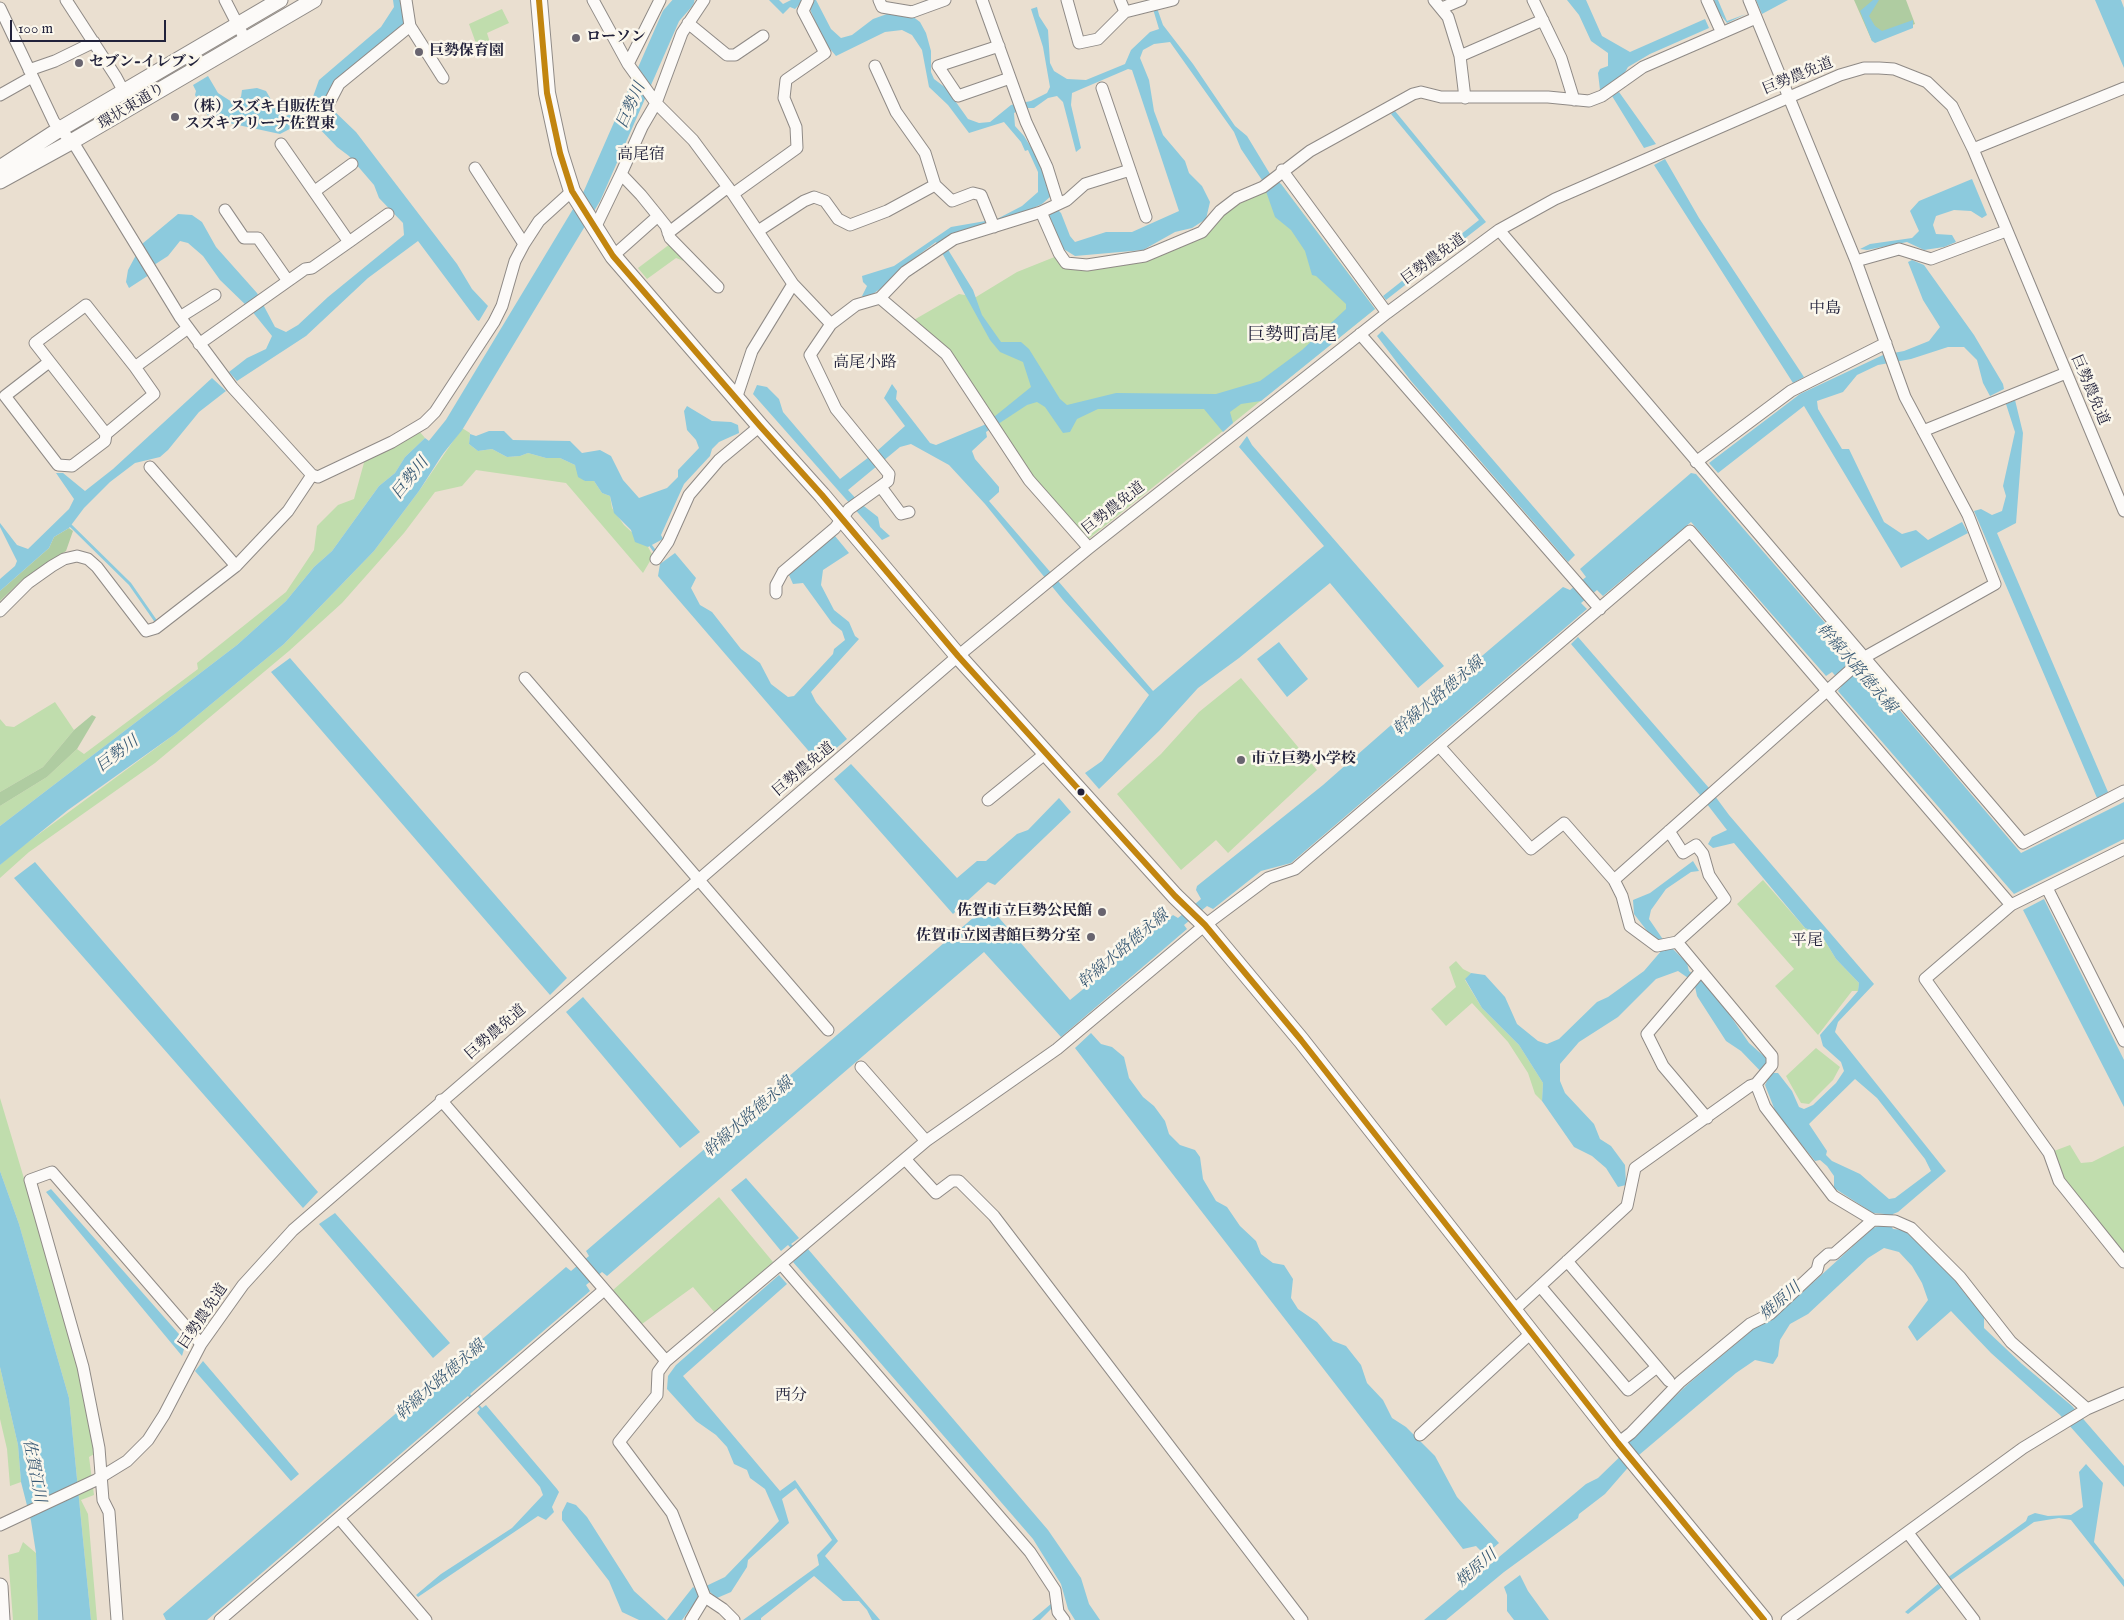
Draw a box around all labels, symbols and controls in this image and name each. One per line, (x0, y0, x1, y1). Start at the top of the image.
scale bar (12, 10, 169, 42)
text: 100 m (18, 19, 53, 38)
place label: ローソン (586, 29, 646, 47)
marker: ローソン (570, 32, 582, 44)
place label: 巨勢保育園 (429, 43, 504, 61)
marker: 巨勢保育園 (413, 46, 425, 58)
place label: セブン-イレブン (89, 54, 201, 72)
street label: 巨勢農免道 (1760, 55, 1836, 99)
marker: セブン-イレブン (73, 57, 85, 69)
street label: 環状東通り (95, 80, 169, 134)
water label: 巨勢川 (613, 80, 651, 132)
place label: （株）スズキ自販佐賀 スズキアリーナ佐賀東 (185, 99, 335, 134)
marker: （株）スズキ自販佐賀 スズキアリーナ佐賀東 (169, 111, 181, 123)
district label: 高尾宿 (617, 146, 665, 166)
street label: 巨勢農免道 (1398, 231, 1470, 289)
district label: 中島 (1809, 300, 1841, 320)
district label: 巨勢町高尾 (1247, 325, 1337, 347)
street label: 巨勢農免道 (2066, 352, 2112, 428)
district label: 高尾小路 (833, 354, 897, 374)
water label: 巨勢川 (388, 454, 434, 504)
street label: 巨勢農免道 (1079, 479, 1149, 539)
water label: 幹線水路徳永線 (1812, 620, 1900, 718)
water label: 幹線水路徳永線 (1390, 654, 1488, 740)
water label: 巨勢川 (93, 733, 143, 777)
street label: 巨勢農免道 (769, 739, 839, 801)
place label: 市立巨勢小学校 (1251, 751, 1356, 769)
marker: 市立巨勢小学校 (1235, 754, 1247, 766)
unlabelled marker (1076, 787, 1086, 797)
place label: 佐賀市立巨勢公民館 (957, 903, 1092, 921)
marker: 佐賀市立巨勢公民館 (1096, 906, 1108, 918)
water label: 幹線水路徳永線 (1075, 907, 1173, 993)
place label: 佐賀市立図書館巨勢分室 (916, 928, 1081, 946)
marker: 佐賀市立図書館巨勢分室 (1085, 931, 1097, 943)
district label: 平尾 (1791, 932, 1823, 952)
street label: 巨勢農免道 (462, 1002, 530, 1064)
water label: 幹線水路徳永線 (700, 1074, 798, 1162)
water label: 焼原川 (1757, 1279, 1805, 1325)
street label: 巨勢農免道 (176, 1281, 232, 1353)
water label: 幹線水路徳永線 (392, 1337, 490, 1425)
district label: 西分 (775, 1387, 807, 1407)
water label: 佐賀江川 (17, 1438, 49, 1504)
water label: 焼原川 (1453, 1546, 1501, 1592)

